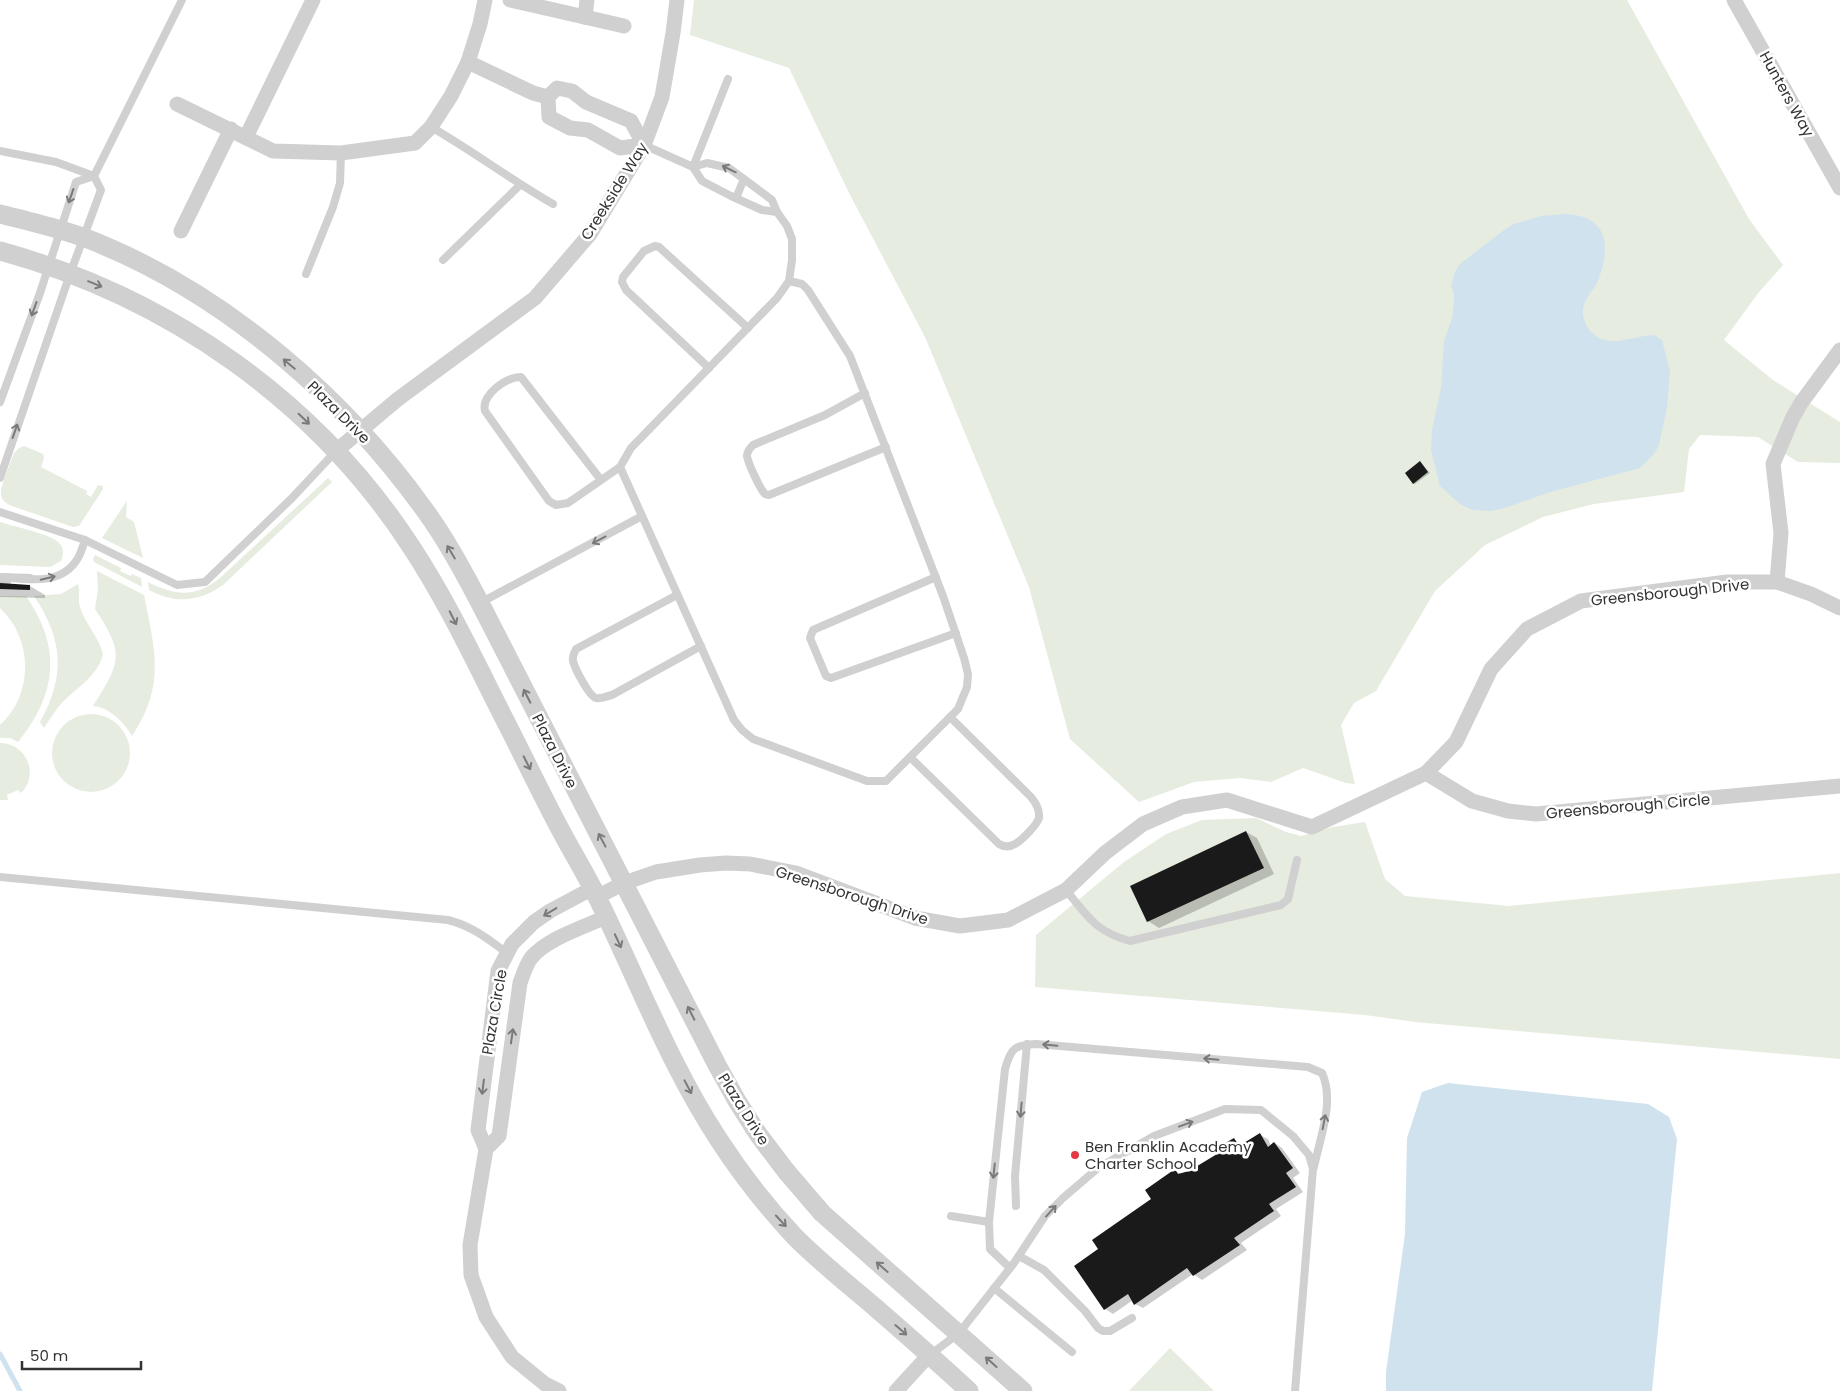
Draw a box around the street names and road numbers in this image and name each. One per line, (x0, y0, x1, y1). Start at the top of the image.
street label: Hunters Way (1755, 47, 1819, 141)
street label: Creekside Way (575, 138, 653, 244)
street label: Plaza Drive (303, 376, 375, 448)
street label: Greensborough Drive (1590, 573, 1750, 611)
street label: Plaza Drive (527, 710, 583, 792)
street label: Greensborough Circle (1545, 788, 1711, 824)
street label: Greensborough Drive (773, 860, 931, 930)
street label: Plaza Circle (476, 968, 512, 1056)
street label: Plaza Drive (714, 1069, 774, 1149)

